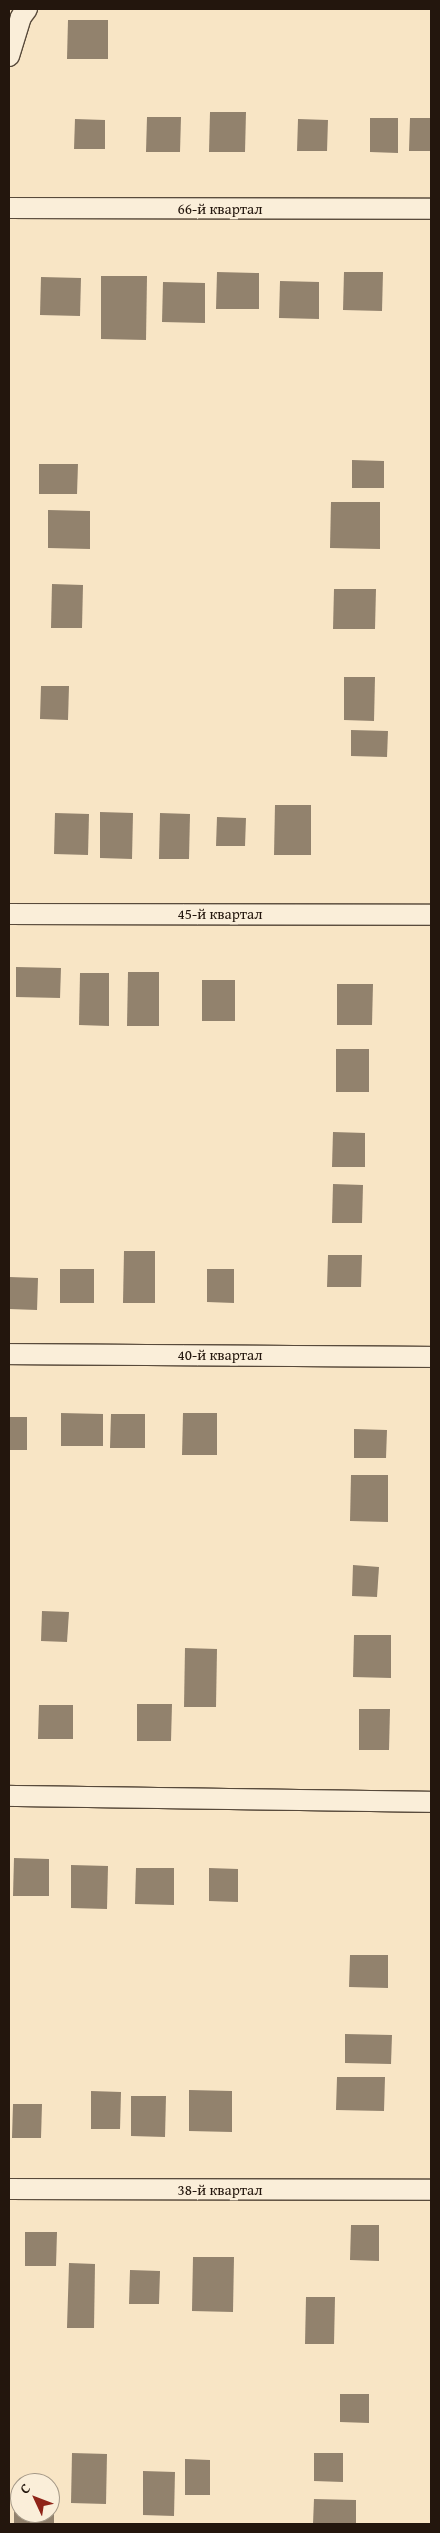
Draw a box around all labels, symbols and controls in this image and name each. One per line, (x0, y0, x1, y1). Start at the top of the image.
street label: 66-й квартал (178, 200, 262, 218)
street label: 45-й квартал (178, 905, 262, 923)
street label: 40-й квартал (178, 1346, 262, 1364)
street label: 38-й квартал (178, 2181, 262, 2199)
north arrow (10, 2473, 60, 2523)
text: С (15, 2479, 35, 2498)

